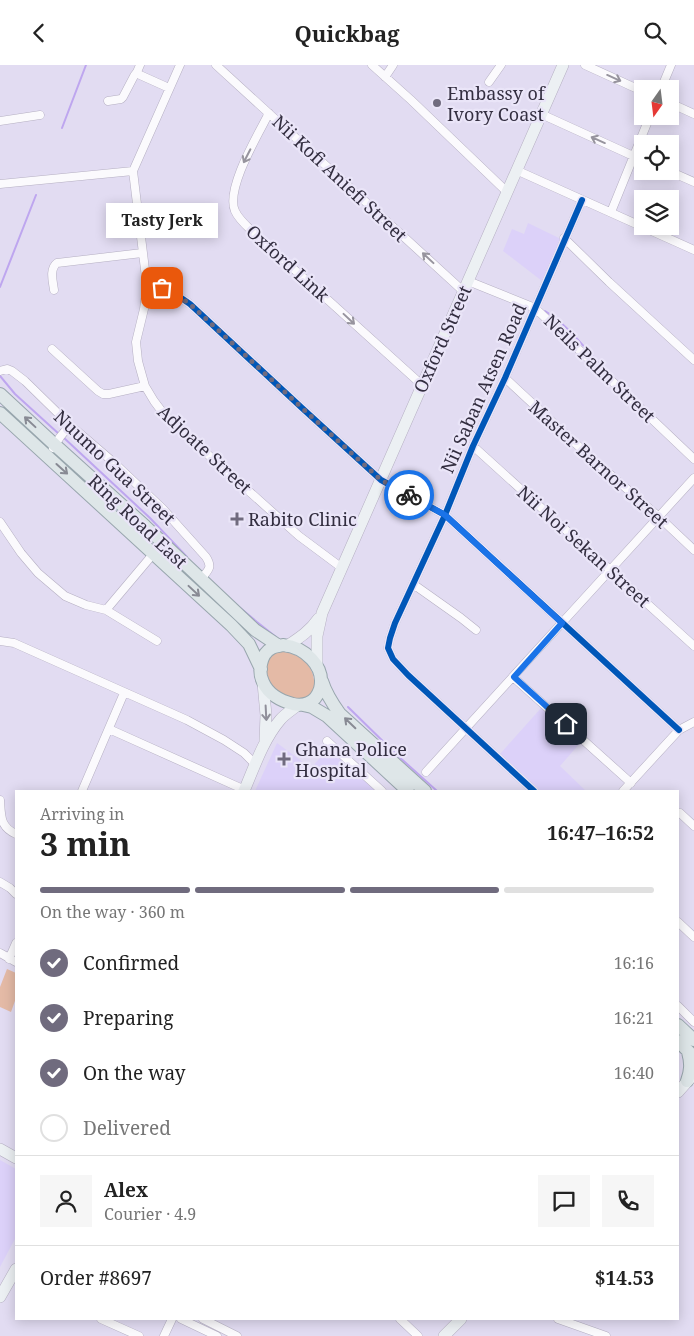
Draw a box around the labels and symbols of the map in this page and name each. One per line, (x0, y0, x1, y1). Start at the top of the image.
one-way arrow (606, 73, 621, 83)
north arrow (634, 80, 679, 125)
place label: Embassy of Ivory Coast (447, 81, 546, 126)
marker: Embassy of Ivory Coast (431, 97, 443, 109)
street label: Nii Kofi Aniefi Street (268, 109, 412, 247)
one-way arrow (591, 134, 606, 144)
one-way arrow (242, 148, 251, 163)
callout: Tasty Jerk (106, 203, 218, 238)
street label: Oxford Link (241, 219, 335, 307)
one-way arrow (421, 252, 434, 264)
pin (141, 267, 183, 309)
street label: Oxford Street (408, 281, 476, 397)
street label: Nii Saban Atsen Road (435, 299, 531, 477)
street label: Neils Palm Street (539, 309, 661, 427)
one-way arrow (342, 313, 355, 325)
street label: Master Barnor Street (524, 395, 674, 533)
street label: Adjoate Street (153, 399, 257, 499)
street label: Nuumo Gua Street (49, 404, 181, 530)
one-way arrow (23, 416, 36, 428)
one-way arrow (55, 463, 68, 475)
street label: Ring Road East (83, 469, 193, 573)
courier (384, 470, 434, 520)
street label: Nii Noi Sekan Street (512, 480, 656, 612)
place label: Rabito Clinic (248, 507, 357, 531)
marker: Rabito Clinic (230, 512, 244, 526)
one-way arrow (188, 585, 201, 597)
pin (545, 703, 587, 745)
one-way arrow (261, 705, 270, 721)
one-way arrow (344, 717, 356, 729)
place label: Ghana Police Hospital (295, 737, 407, 782)
marker: Ghana Police Hospital (277, 752, 291, 766)

